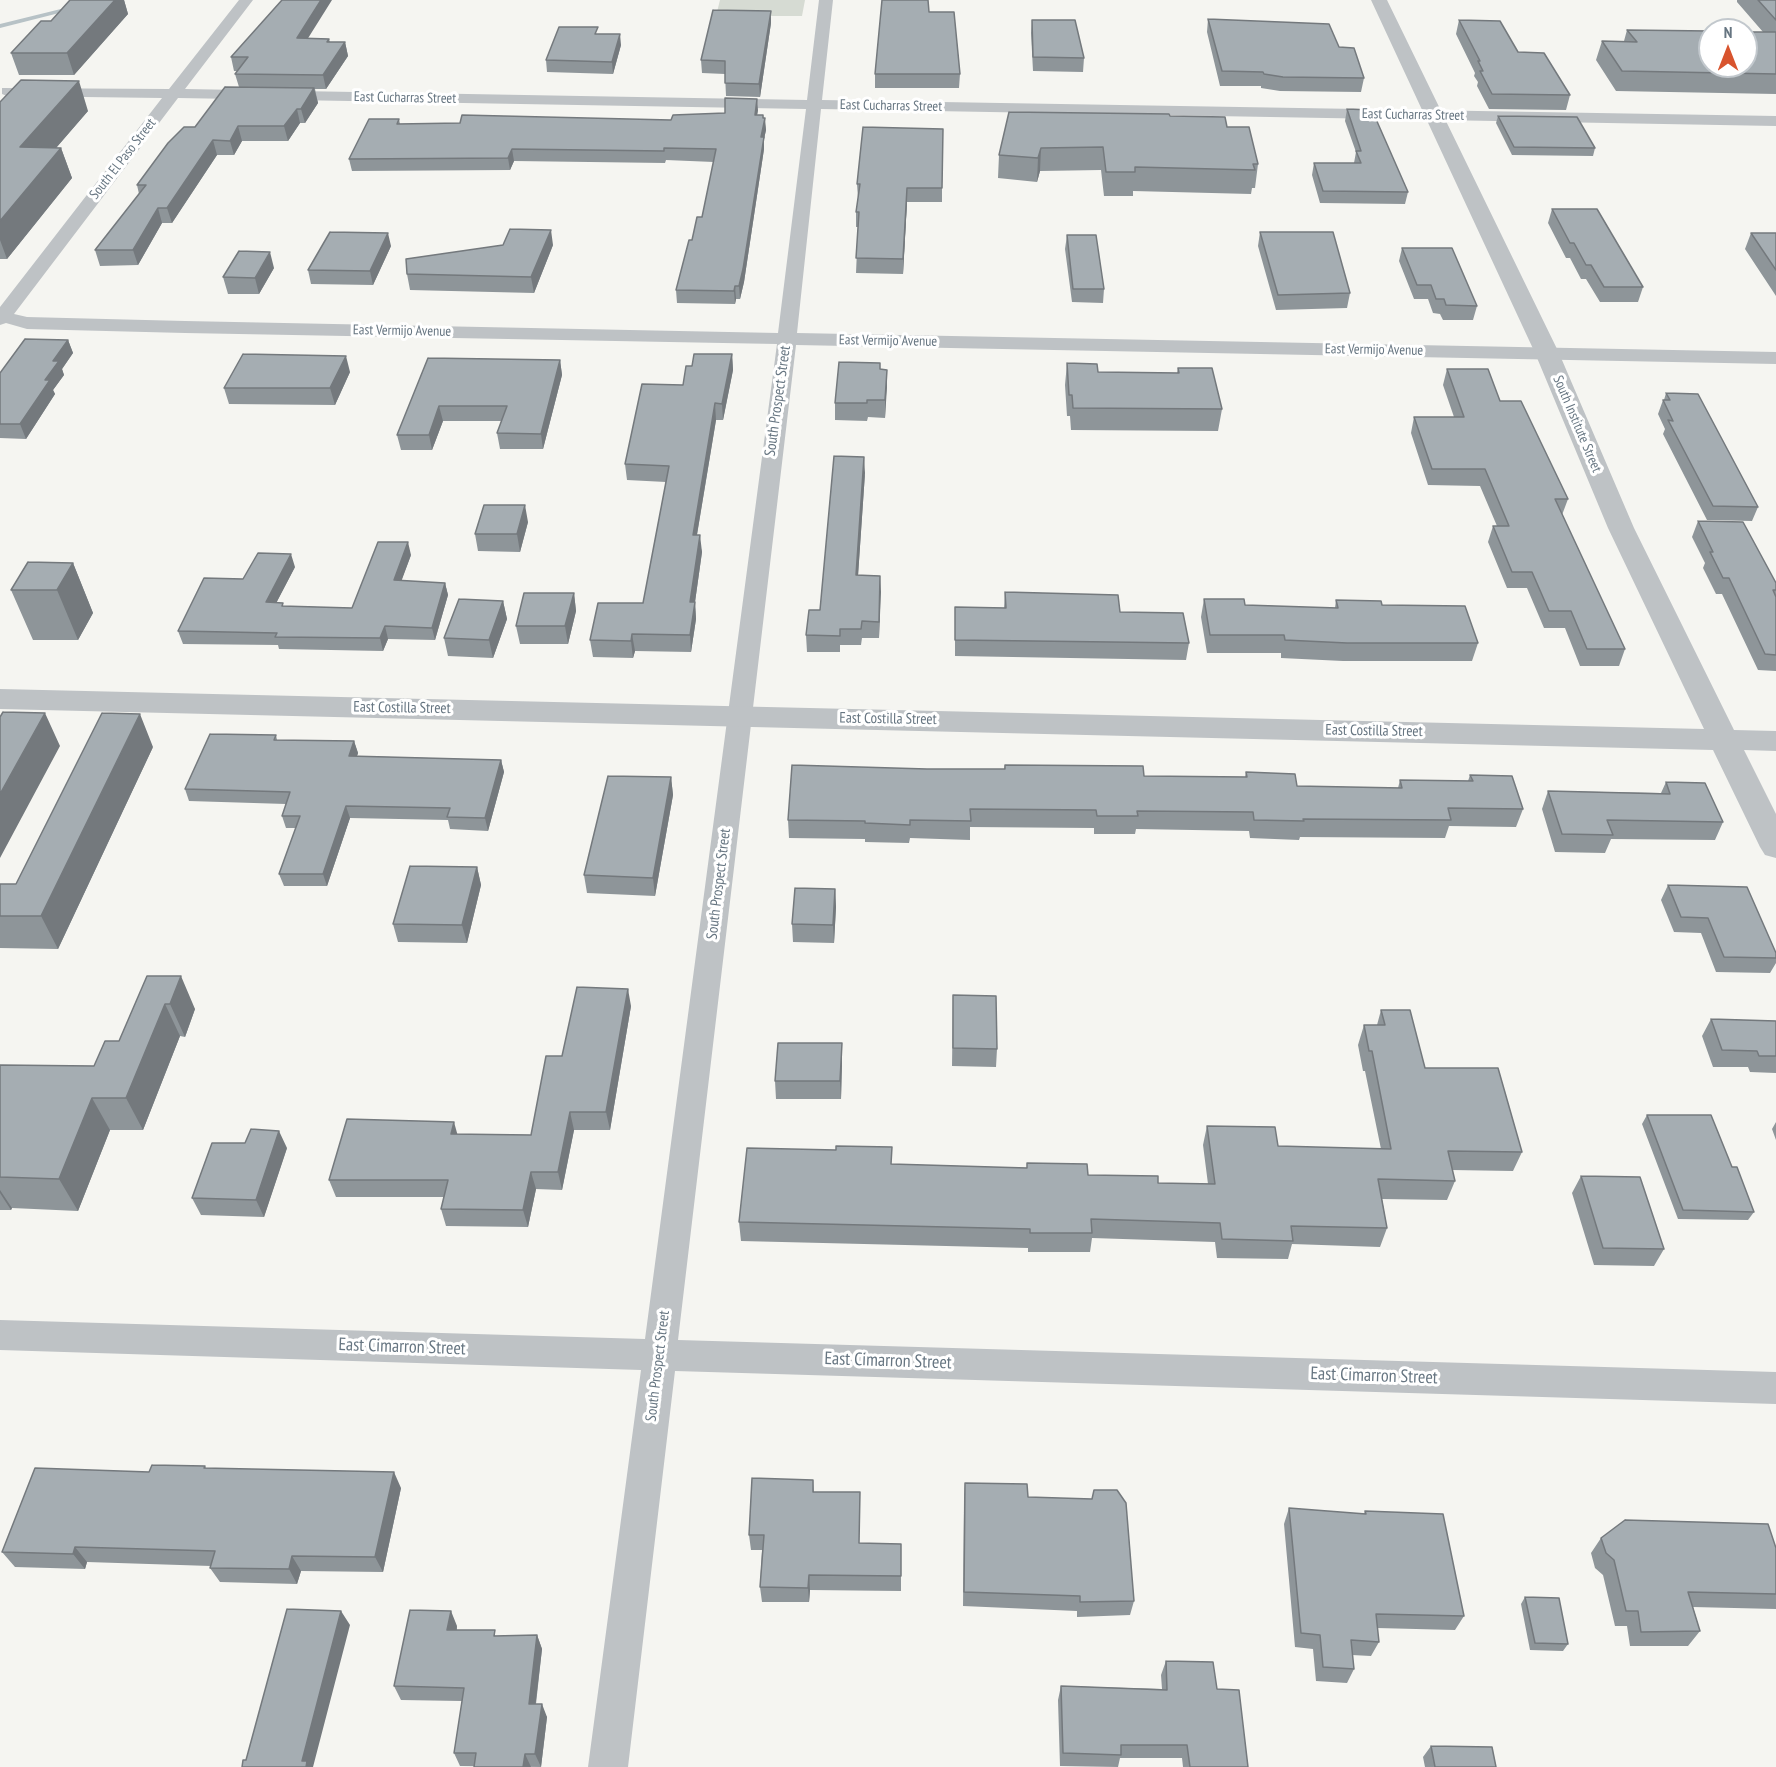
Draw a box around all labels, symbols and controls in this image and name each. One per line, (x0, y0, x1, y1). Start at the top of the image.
north arrow (1698, 18, 1758, 78)
text: N (1724, 22, 1732, 42)
street label: East Cucharras Street (354, 89, 456, 107)
street label: East Cucharras Street (840, 97, 942, 115)
street label: East Cucharras Street (1362, 106, 1464, 124)
street label: South El Paso Street (86, 115, 160, 203)
street label: East Vermijo Avenue (353, 322, 451, 340)
street label: East Vermijo Avenue (839, 332, 937, 350)
street label: East Vermijo Avenue (1325, 341, 1423, 359)
street label: South Prospect Street (761, 344, 795, 458)
street label: South Institute Street (1549, 373, 1605, 475)
street label: East Costilla Street (353, 698, 451, 718)
street label: East Costilla Street (839, 709, 937, 729)
street label: East Costilla Street (1325, 721, 1423, 741)
street label: South Prospect Street (703, 828, 735, 940)
street label: South Prospect Street (642, 1310, 674, 1422)
street label: East Cimarron Street (338, 1334, 466, 1360)
street label: East Cimarron Street (824, 1348, 952, 1374)
street label: East Cimarron Street (1310, 1363, 1438, 1389)

